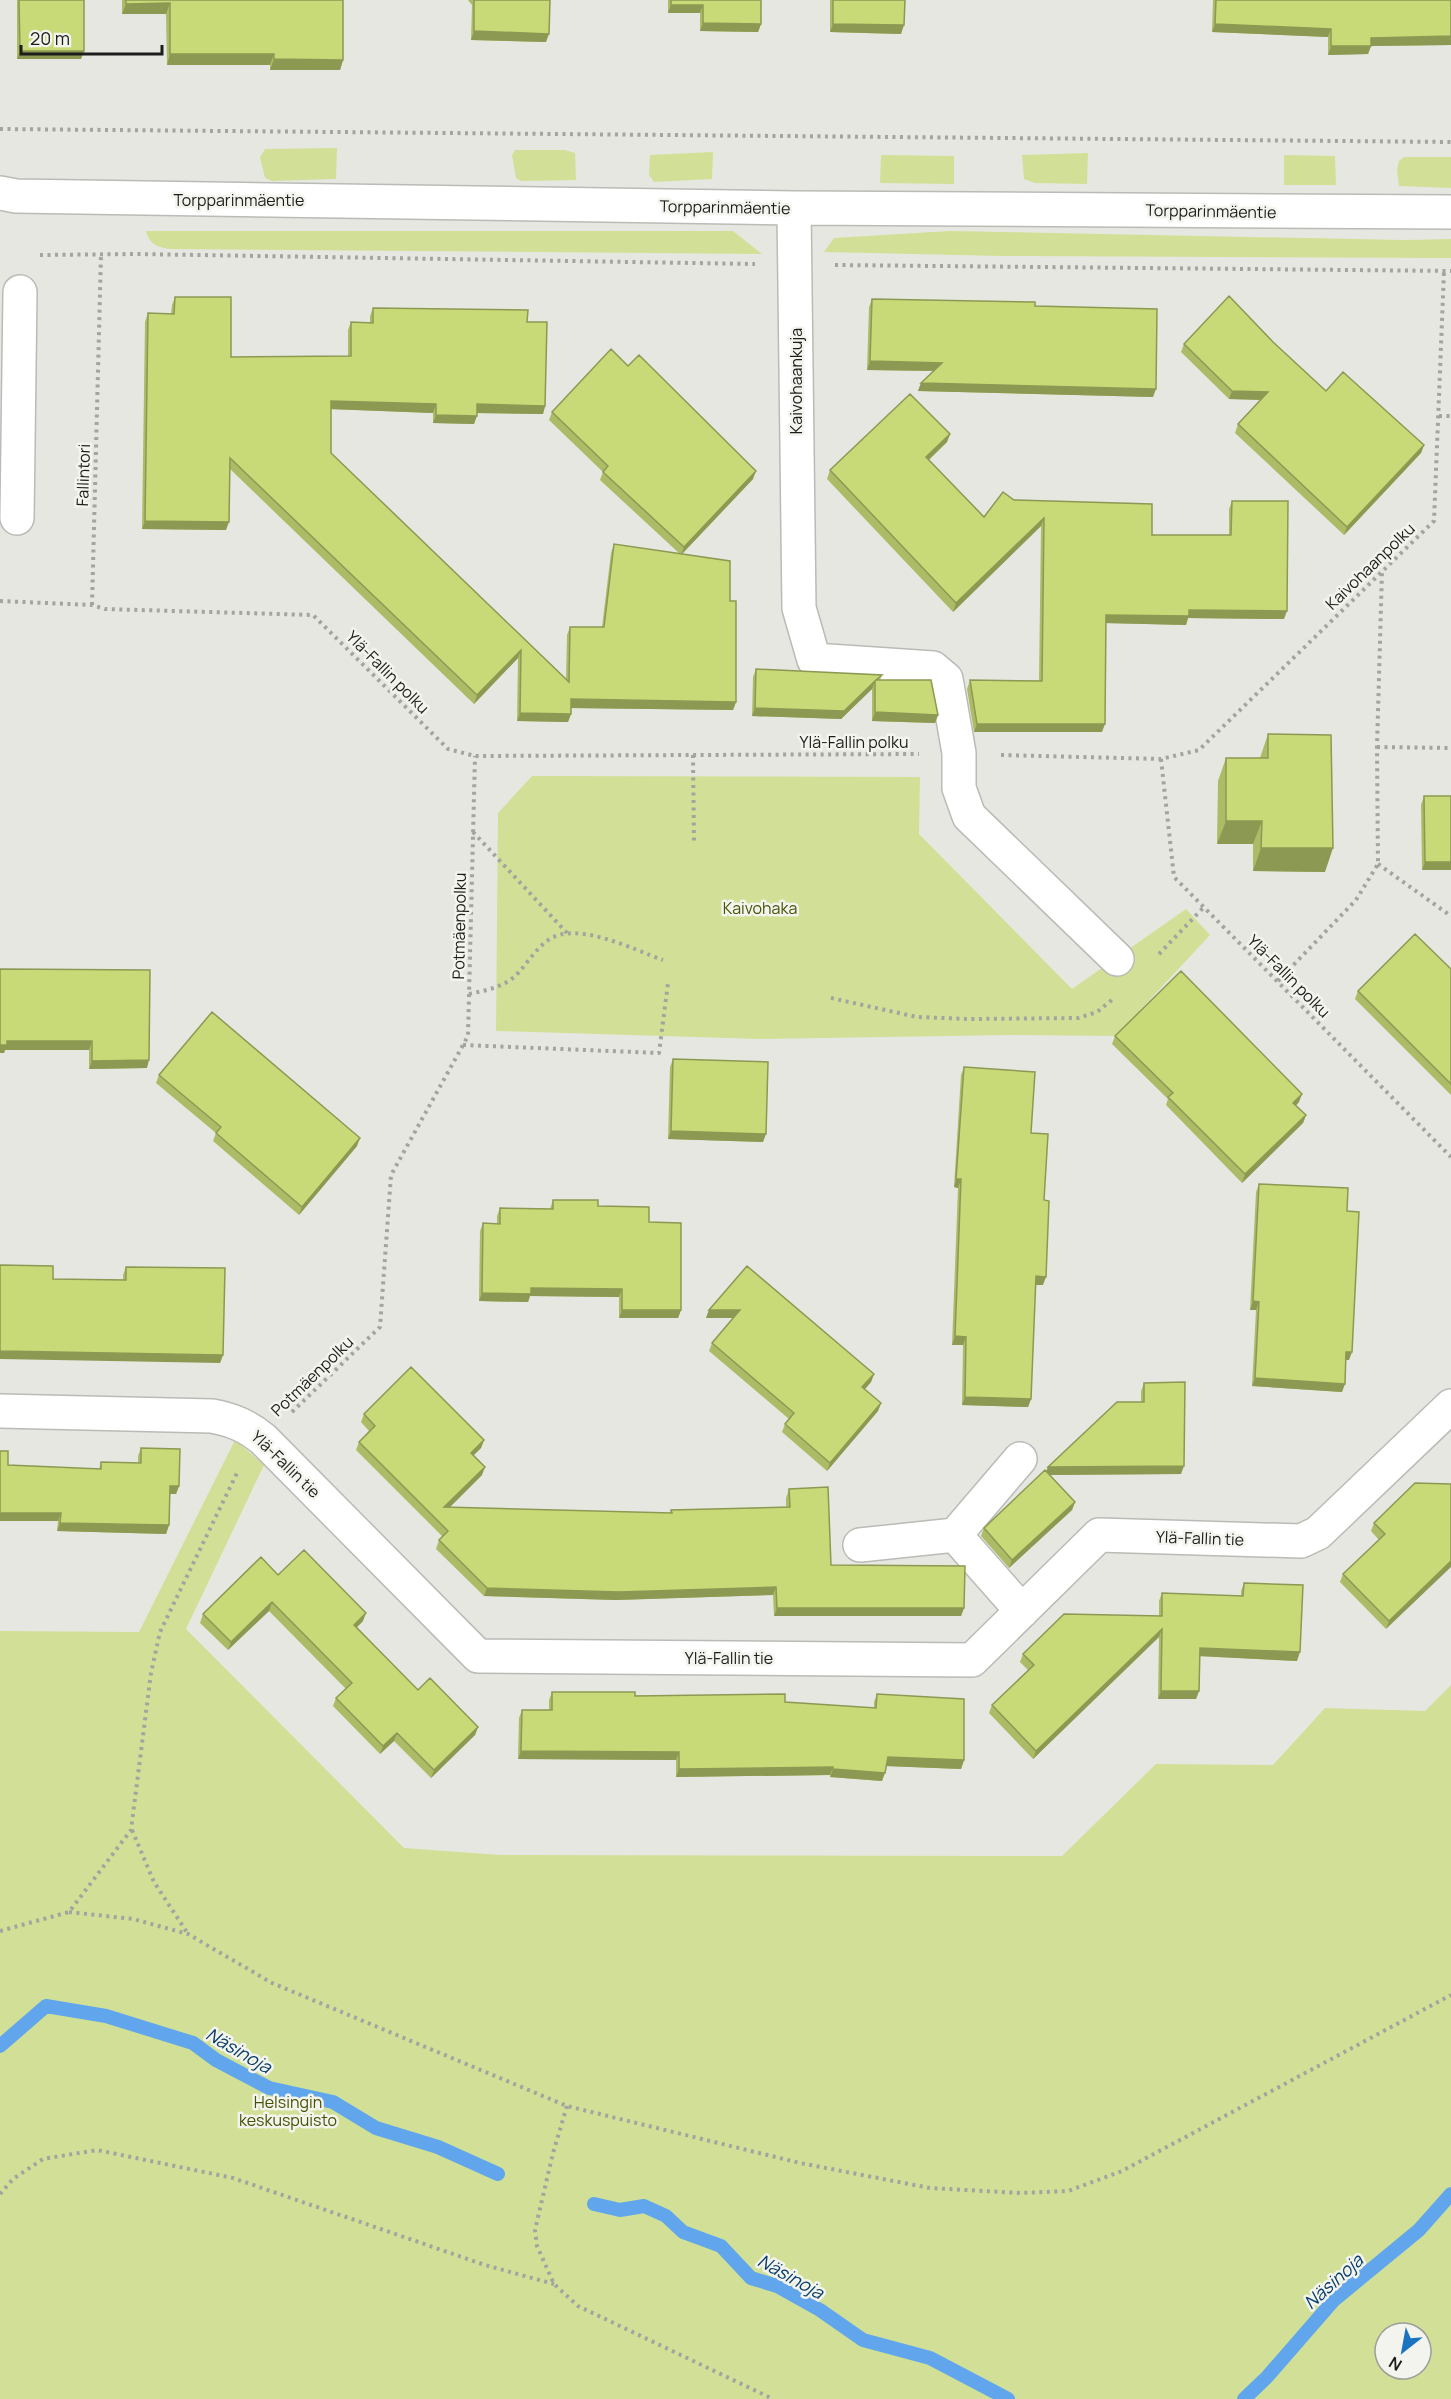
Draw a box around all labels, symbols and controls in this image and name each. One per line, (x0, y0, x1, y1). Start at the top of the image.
scale bar (21, 18, 162, 56)
text: 20 m (30, 26, 70, 50)
street label: Torpparinmäentie (174, 189, 304, 211)
street label: Torpparinmäentie (659, 195, 791, 219)
street label: Torpparinmäentie (1145, 199, 1277, 223)
street label: Kaivohaankuja (785, 328, 807, 434)
street label: Fallintori (71, 443, 95, 507)
street label: Kaivohaanpolku (1321, 518, 1419, 614)
street label: Ylä-Fallin polku (342, 626, 434, 718)
street label: Ylä-Fallin polku (800, 731, 908, 753)
street label: Potmäenpolku (447, 872, 471, 980)
park label: Kaivohaka (723, 897, 797, 919)
street label: Ylä-Fallin polku (1243, 930, 1335, 1022)
street label: Potmäenpolku (266, 1331, 358, 1421)
street label: Ylä-Fallin tie (247, 1425, 325, 1503)
street label: Ylä-Fallin tie (1156, 1525, 1244, 1551)
street label: Ylä-Fallin tie (685, 1647, 773, 1669)
water label: Näsinoja (202, 2022, 277, 2079)
park label: Helsingin keskuspuisto (239, 2091, 337, 2131)
water label: Näsinoja (1298, 2247, 1368, 2314)
water label: Näsinoja (754, 2248, 829, 2304)
north arrow (1373, 2321, 1433, 2381)
text: N (1385, 2351, 1406, 2376)

